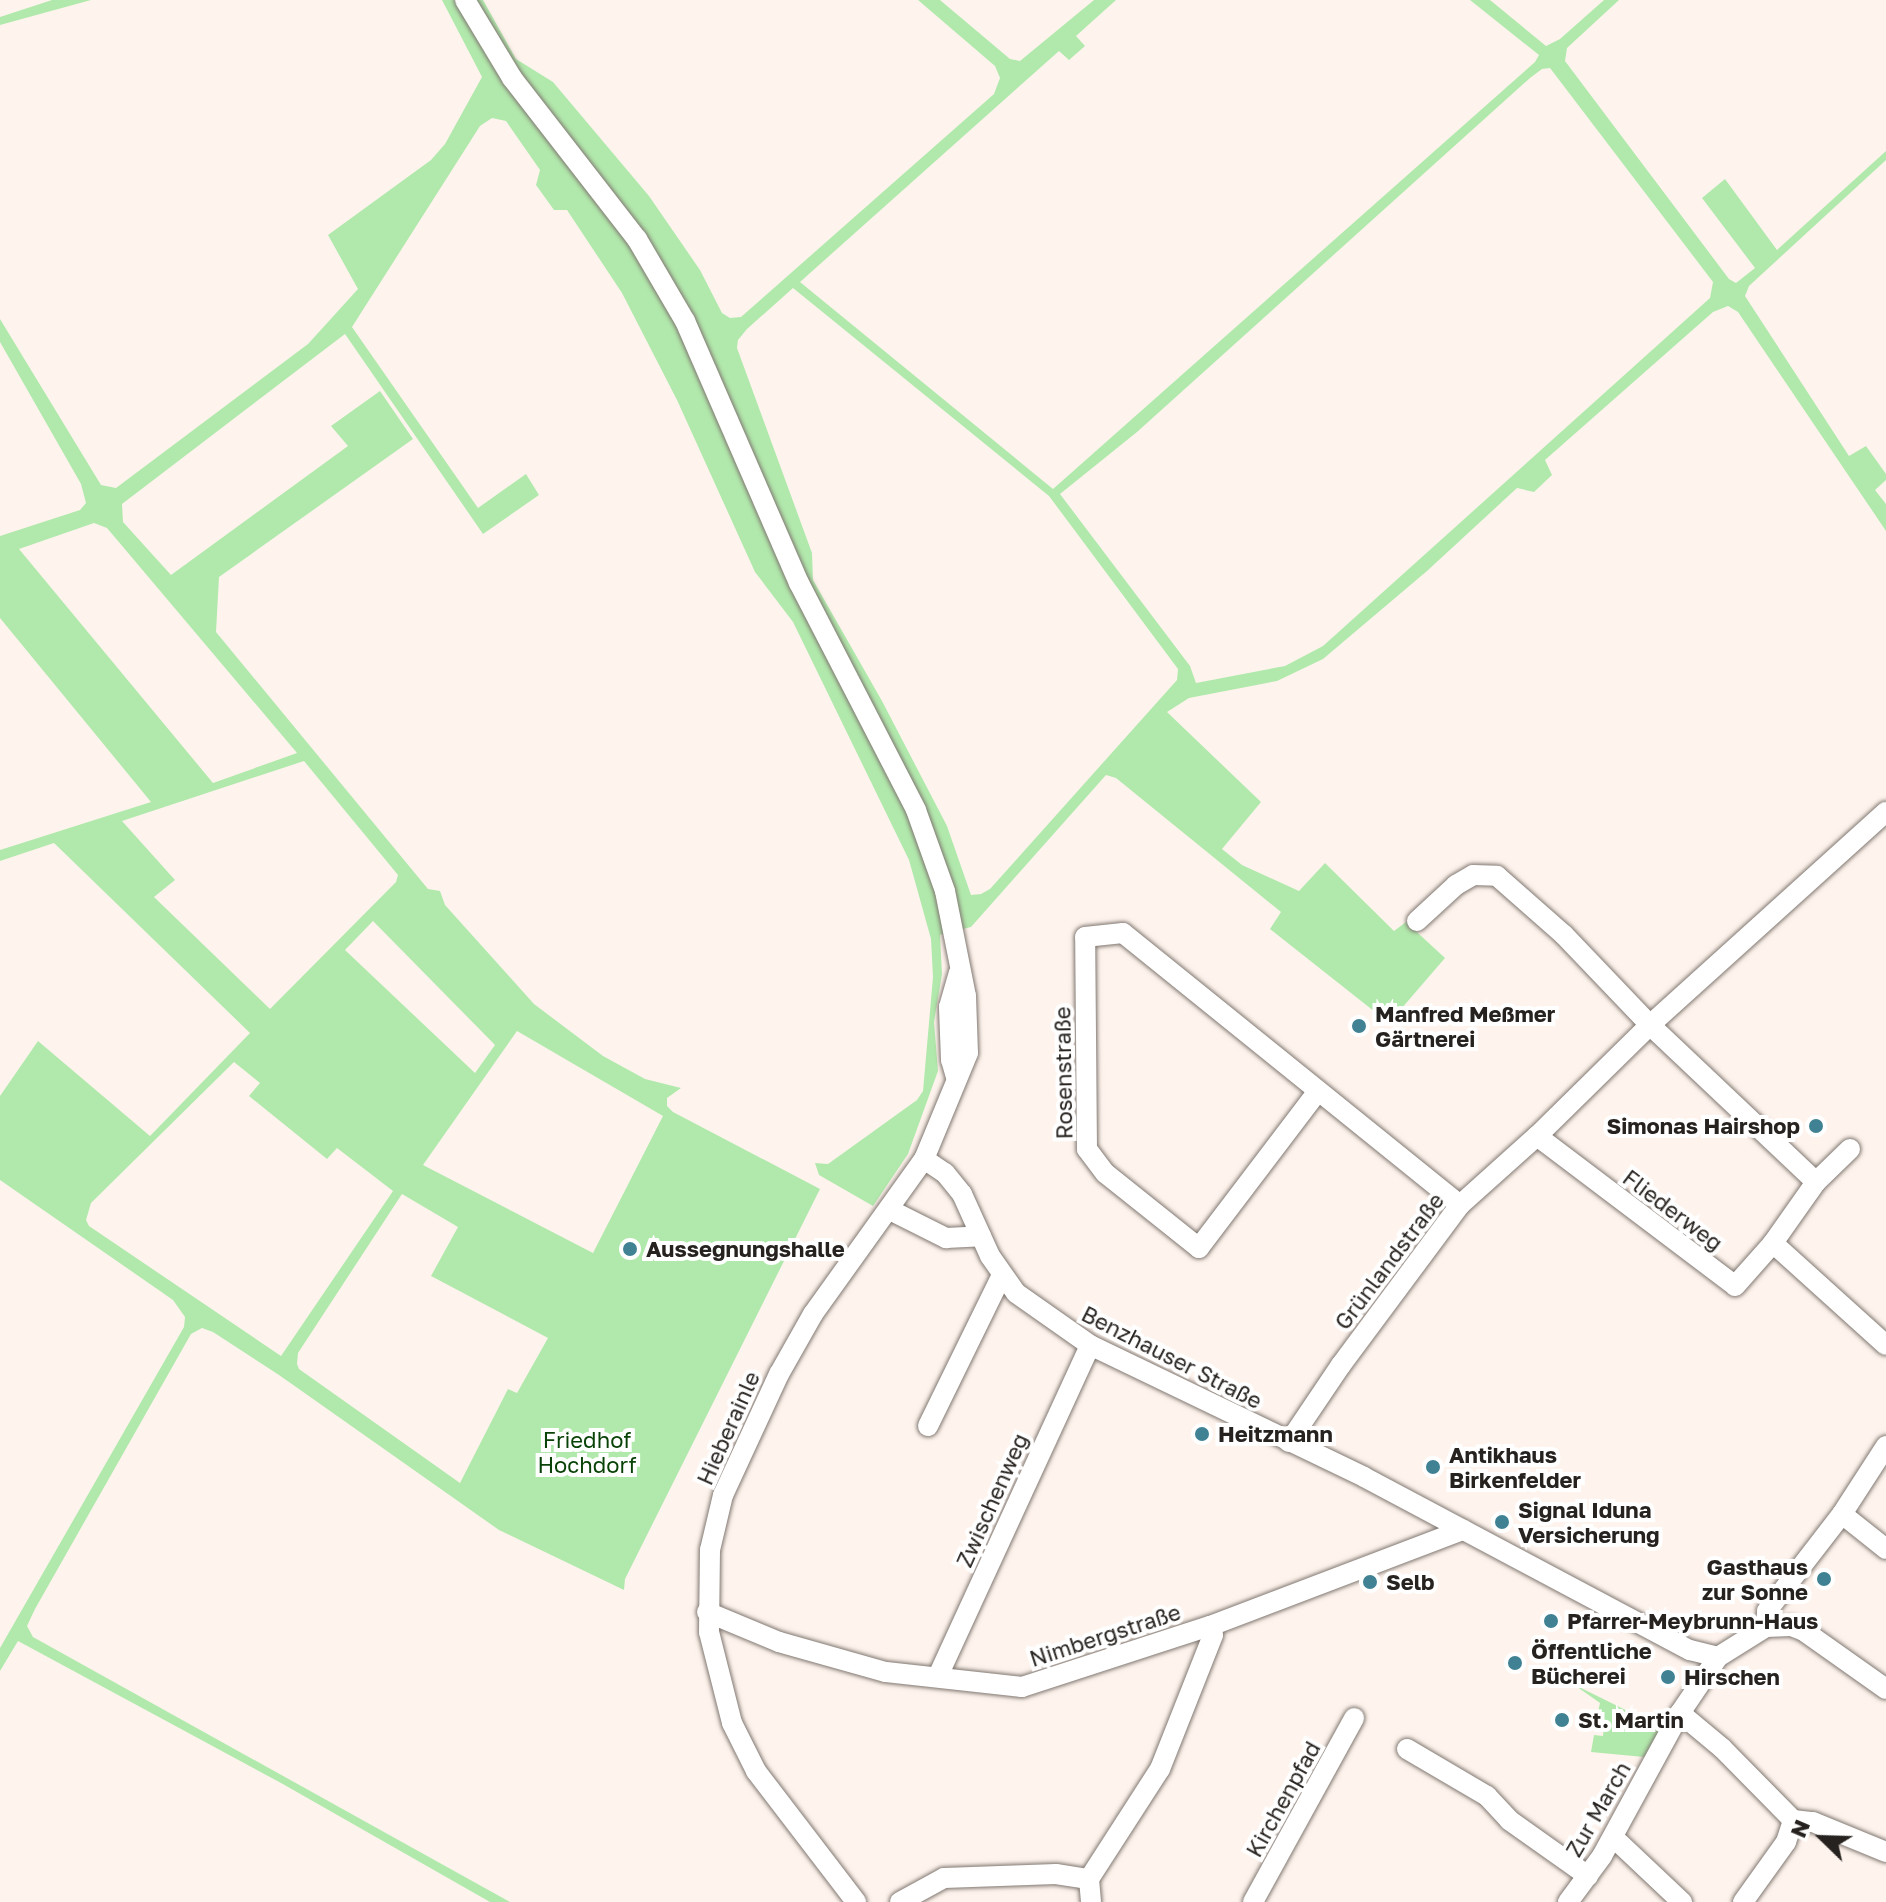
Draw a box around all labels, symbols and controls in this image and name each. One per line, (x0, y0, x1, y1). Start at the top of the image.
place label: Manfred Meßmer Gärtnerei (1375, 1000, 1555, 1052)
street label: Rosenstraße (1049, 1006, 1077, 1140)
marker: Manfred Meßmer Gärtnerei (1350, 1017, 1368, 1035)
place label: Simonas Hairshop (1606, 1113, 1800, 1139)
marker: Simonas Hairshop (1807, 1117, 1825, 1135)
street label: Fliederweg (1618, 1164, 1728, 1256)
street label: Grünlandstraße (1329, 1187, 1449, 1335)
place label: Aussegnungshalle (646, 1236, 845, 1262)
marker: Aussegnungshalle (621, 1240, 639, 1258)
street label: Benzhauser Straße (1077, 1300, 1267, 1414)
street label: Hieberainle (691, 1367, 765, 1489)
place label: Heitzmann (1218, 1421, 1333, 1447)
marker: Heitzmann (1193, 1425, 1211, 1443)
park label: Friedhof Hochdorf (537, 1426, 637, 1478)
street label: Zwischenweg (951, 1429, 1033, 1571)
place label: Antikhaus Birkenfelder (1449, 1441, 1581, 1492)
marker: Antikhaus Birkenfelder (1424, 1458, 1442, 1476)
place label: Signal Iduna Versicherung (1518, 1496, 1660, 1548)
marker: Signal Iduna Versicherung (1493, 1513, 1511, 1531)
place label: Gasthaus zur Sonne (1702, 1553, 1808, 1604)
place label: Selb (1386, 1569, 1435, 1595)
marker: Gasthaus zur Sonne (1815, 1570, 1833, 1588)
marker: Selb (1361, 1573, 1379, 1591)
street label: Nimbergstraße (1026, 1598, 1184, 1672)
place label: Pfarrer-Meybrunn-Haus (1567, 1608, 1818, 1634)
marker: Pfarrer-Meybrunn-Haus (1542, 1612, 1560, 1630)
place label: Öffentliche Bücherei (1531, 1637, 1652, 1688)
marker: Öffentliche Bücherei (1506, 1654, 1524, 1672)
place label: Hirschen (1684, 1664, 1780, 1690)
marker: Hirschen (1659, 1668, 1677, 1686)
place label: St. Martin (1578, 1707, 1684, 1733)
marker: St. Martin (1553, 1711, 1571, 1729)
street label: Kirchenpfad (1240, 1737, 1326, 1861)
street label: Zur March (1560, 1757, 1636, 1861)
north arrow (1782, 1798, 1862, 1878)
text: N (1784, 1815, 1815, 1841)

